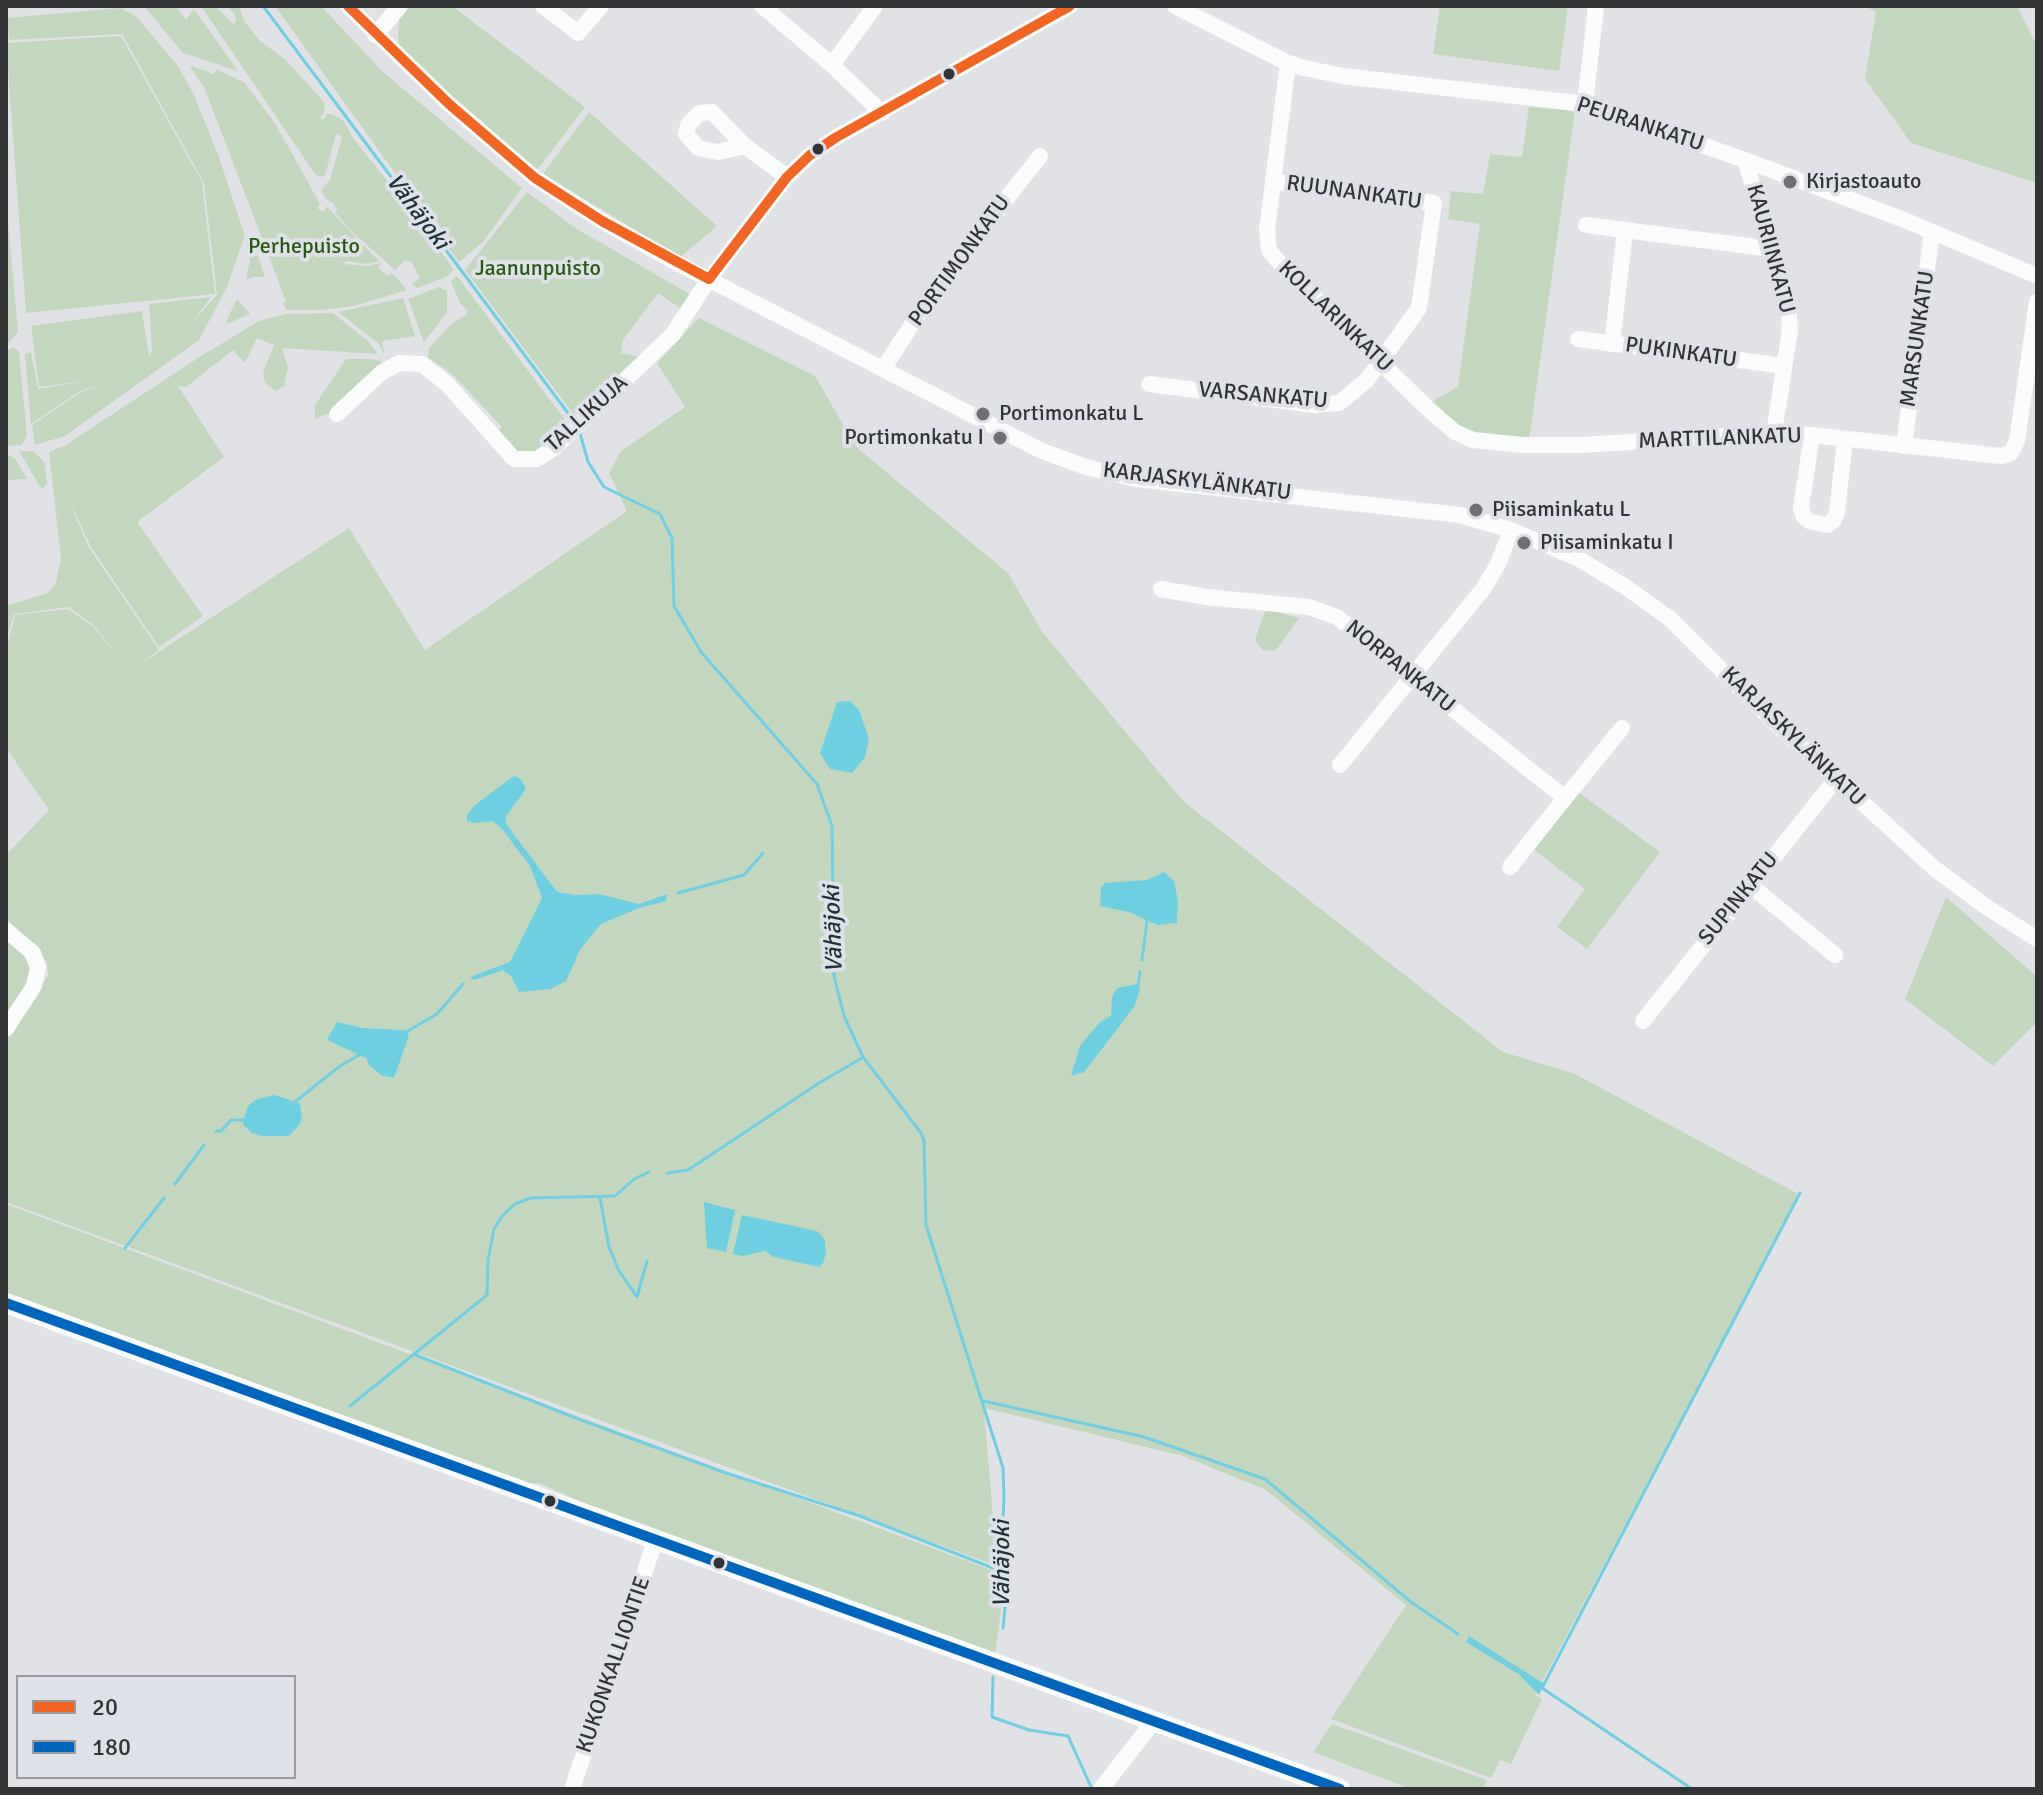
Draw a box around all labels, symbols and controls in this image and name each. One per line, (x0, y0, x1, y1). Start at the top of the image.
unlabelled marker (941, 66, 957, 82)
street label: PEURANKATU (1573, 92, 1707, 158)
unlabelled marker (810, 141, 826, 157)
water label: Vähäjoki (379, 168, 455, 256)
place label: Kirjastoauto (1806, 169, 1922, 195)
street label: RUUNANKATU (1285, 170, 1423, 216)
marker: Kirjastoauto (1781, 173, 1799, 191)
street label: KAURIINKATU (1740, 181, 1800, 317)
street label: PORTIMONKATU (904, 190, 1016, 332)
park label: Perhepuisto (248, 234, 360, 260)
park label: Jaanunpuisto (475, 256, 601, 282)
street label: KOLLARINKATU (1272, 256, 1398, 378)
street label: MARSUNKATU (1895, 269, 1941, 409)
street label: PUKINKATU (1623, 332, 1739, 374)
street label: TALLIKUJA (540, 370, 634, 458)
street label: VARSANKATU (1197, 377, 1329, 415)
place label: Portimonkatu L (999, 401, 1143, 427)
marker: Portimonkatu L (974, 405, 992, 423)
street label: MARTTILANKATU (1638, 423, 1802, 455)
place label: Portimonkatu I (844, 425, 984, 451)
marker: Portimonkatu I (991, 429, 1009, 447)
street label: KARJASKYLÄNKATU (1101, 457, 1293, 507)
place label: Piisaminkatu L (1492, 497, 1630, 523)
marker: Piisaminkatu L (1467, 501, 1485, 519)
place label: Piisaminkatu I (1540, 530, 1674, 556)
marker: Piisaminkatu I (1515, 534, 1533, 552)
street label: NORPANKATU (1340, 615, 1460, 719)
street label: KARJASKYLÄNKATU (1716, 662, 1870, 812)
street label: SUPINKATU (1694, 847, 1784, 951)
water label: Vähäjoki (818, 885, 850, 973)
unlabelled marker (542, 1493, 558, 1509)
water label: Vähäjoki (989, 1520, 1017, 1608)
unlabelled marker (711, 1555, 727, 1571)
street label: KUKONKALLIONTIE (571, 1573, 657, 1757)
legend (16, 1675, 296, 1779)
text: 20 (92, 1692, 118, 1722)
text: 180 (92, 1732, 131, 1762)

